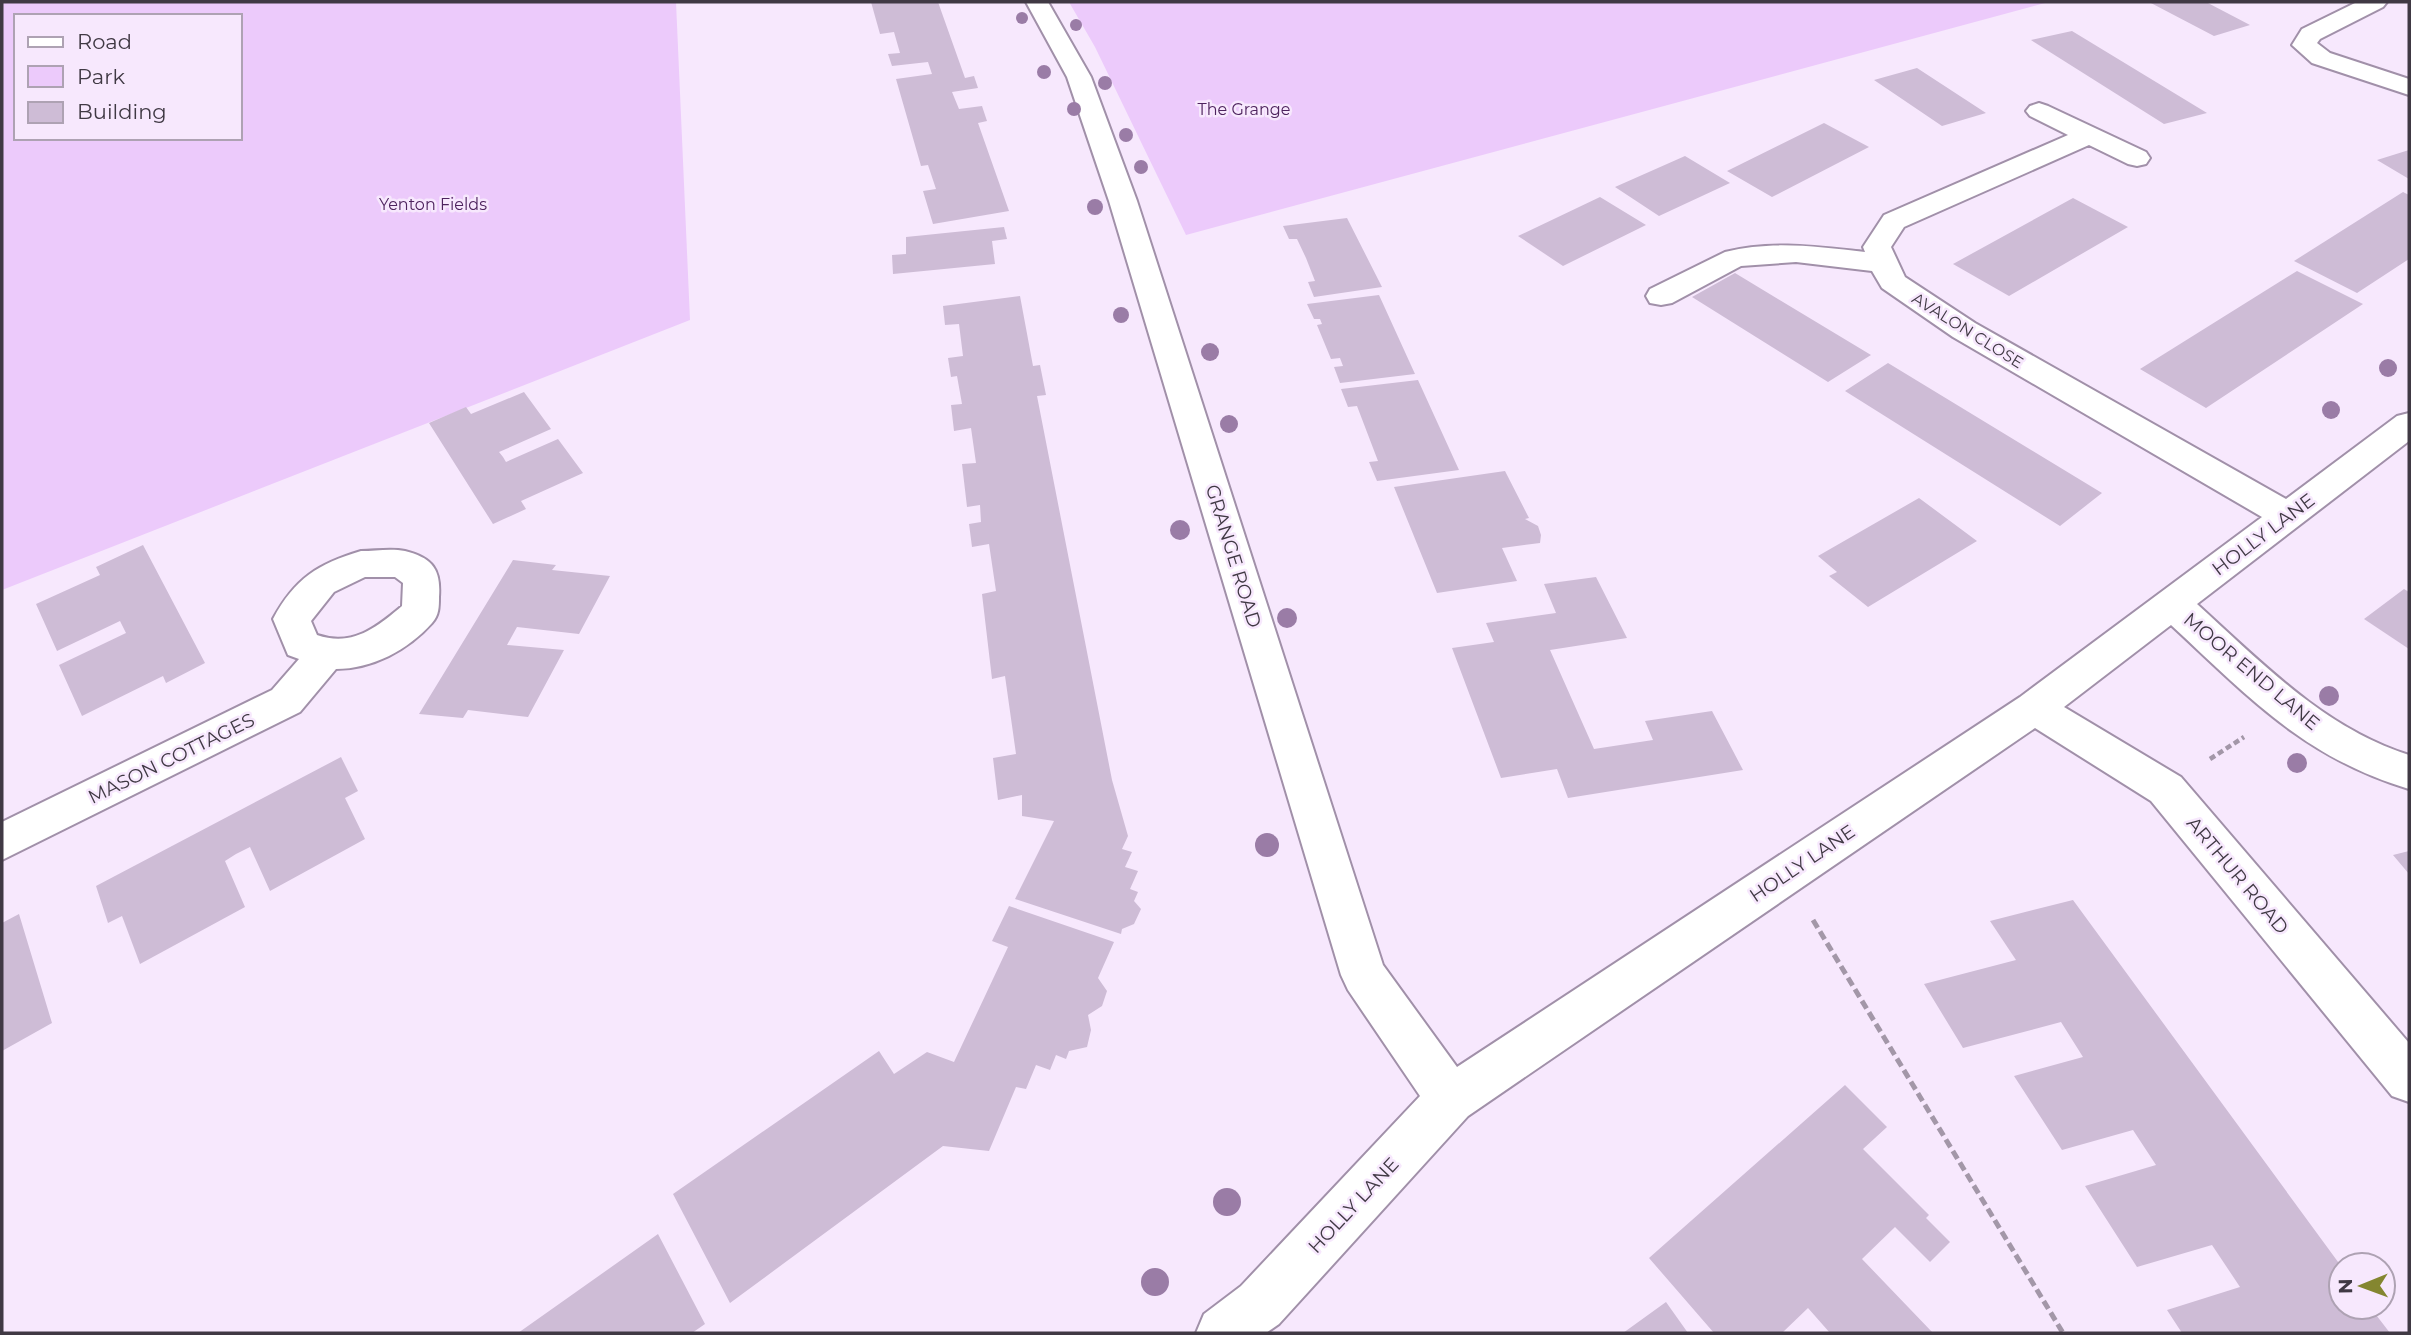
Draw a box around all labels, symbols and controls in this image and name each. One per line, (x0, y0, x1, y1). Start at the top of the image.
legend (14, 14, 242, 140)
text: Road (77, 29, 132, 54)
text: Park (77, 64, 125, 89)
text: Building (77, 99, 167, 124)
park label: The Grange (1198, 100, 1290, 119)
park label: Yenton Fields (379, 195, 487, 214)
street label: AVALON CLOSE (1909, 289, 2027, 372)
street label: GRANGE ROAD (1201, 482, 1266, 631)
street label: HOLLY LANE (2208, 488, 2319, 580)
street label: MOOR END LANE (2179, 608, 2324, 735)
street label: MASON COTTAGES (84, 708, 258, 809)
street label: ARTHUR ROAD (2182, 812, 2293, 939)
street label: HOLLY LANE (1745, 820, 1859, 907)
street label: HOLLY LANE (1303, 1153, 1404, 1258)
north arrow (2327, 1251, 2397, 1321)
text: N (2334, 1278, 2357, 1294)

